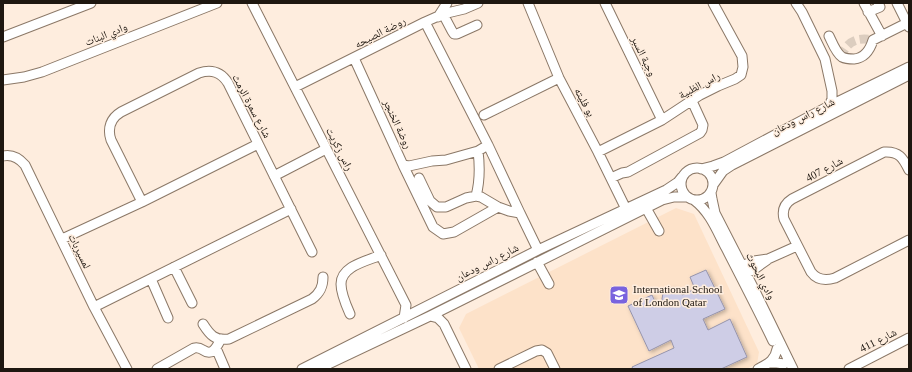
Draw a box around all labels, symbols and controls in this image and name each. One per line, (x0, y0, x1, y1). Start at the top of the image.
street label: روضة الصيحه (353, 14, 408, 50)
street label: وادي البنات (83, 20, 130, 50)
street label: وجبة السبر (628, 33, 659, 78)
street label: راس الظبية (676, 69, 722, 102)
street label: شارع سمرة الرمث (229, 72, 274, 140)
street label: بو فليته (572, 85, 598, 119)
street label: شارع راس ودعان (770, 95, 837, 138)
street label: روضة الخنجر (381, 97, 415, 151)
street label: راس زكريت (323, 125, 356, 173)
street label: شارع 407 (803, 154, 845, 185)
street label: لمسيربات (66, 232, 93, 270)
street label: شارع راس ودعان (454, 241, 521, 284)
street label: وادي البحوث (742, 251, 778, 303)
place label: International School of London Qatar (633, 283, 723, 308)
school or university icon: International School of London Qatar (608, 284, 630, 306)
street label: شارع 411 (858, 326, 899, 355)

